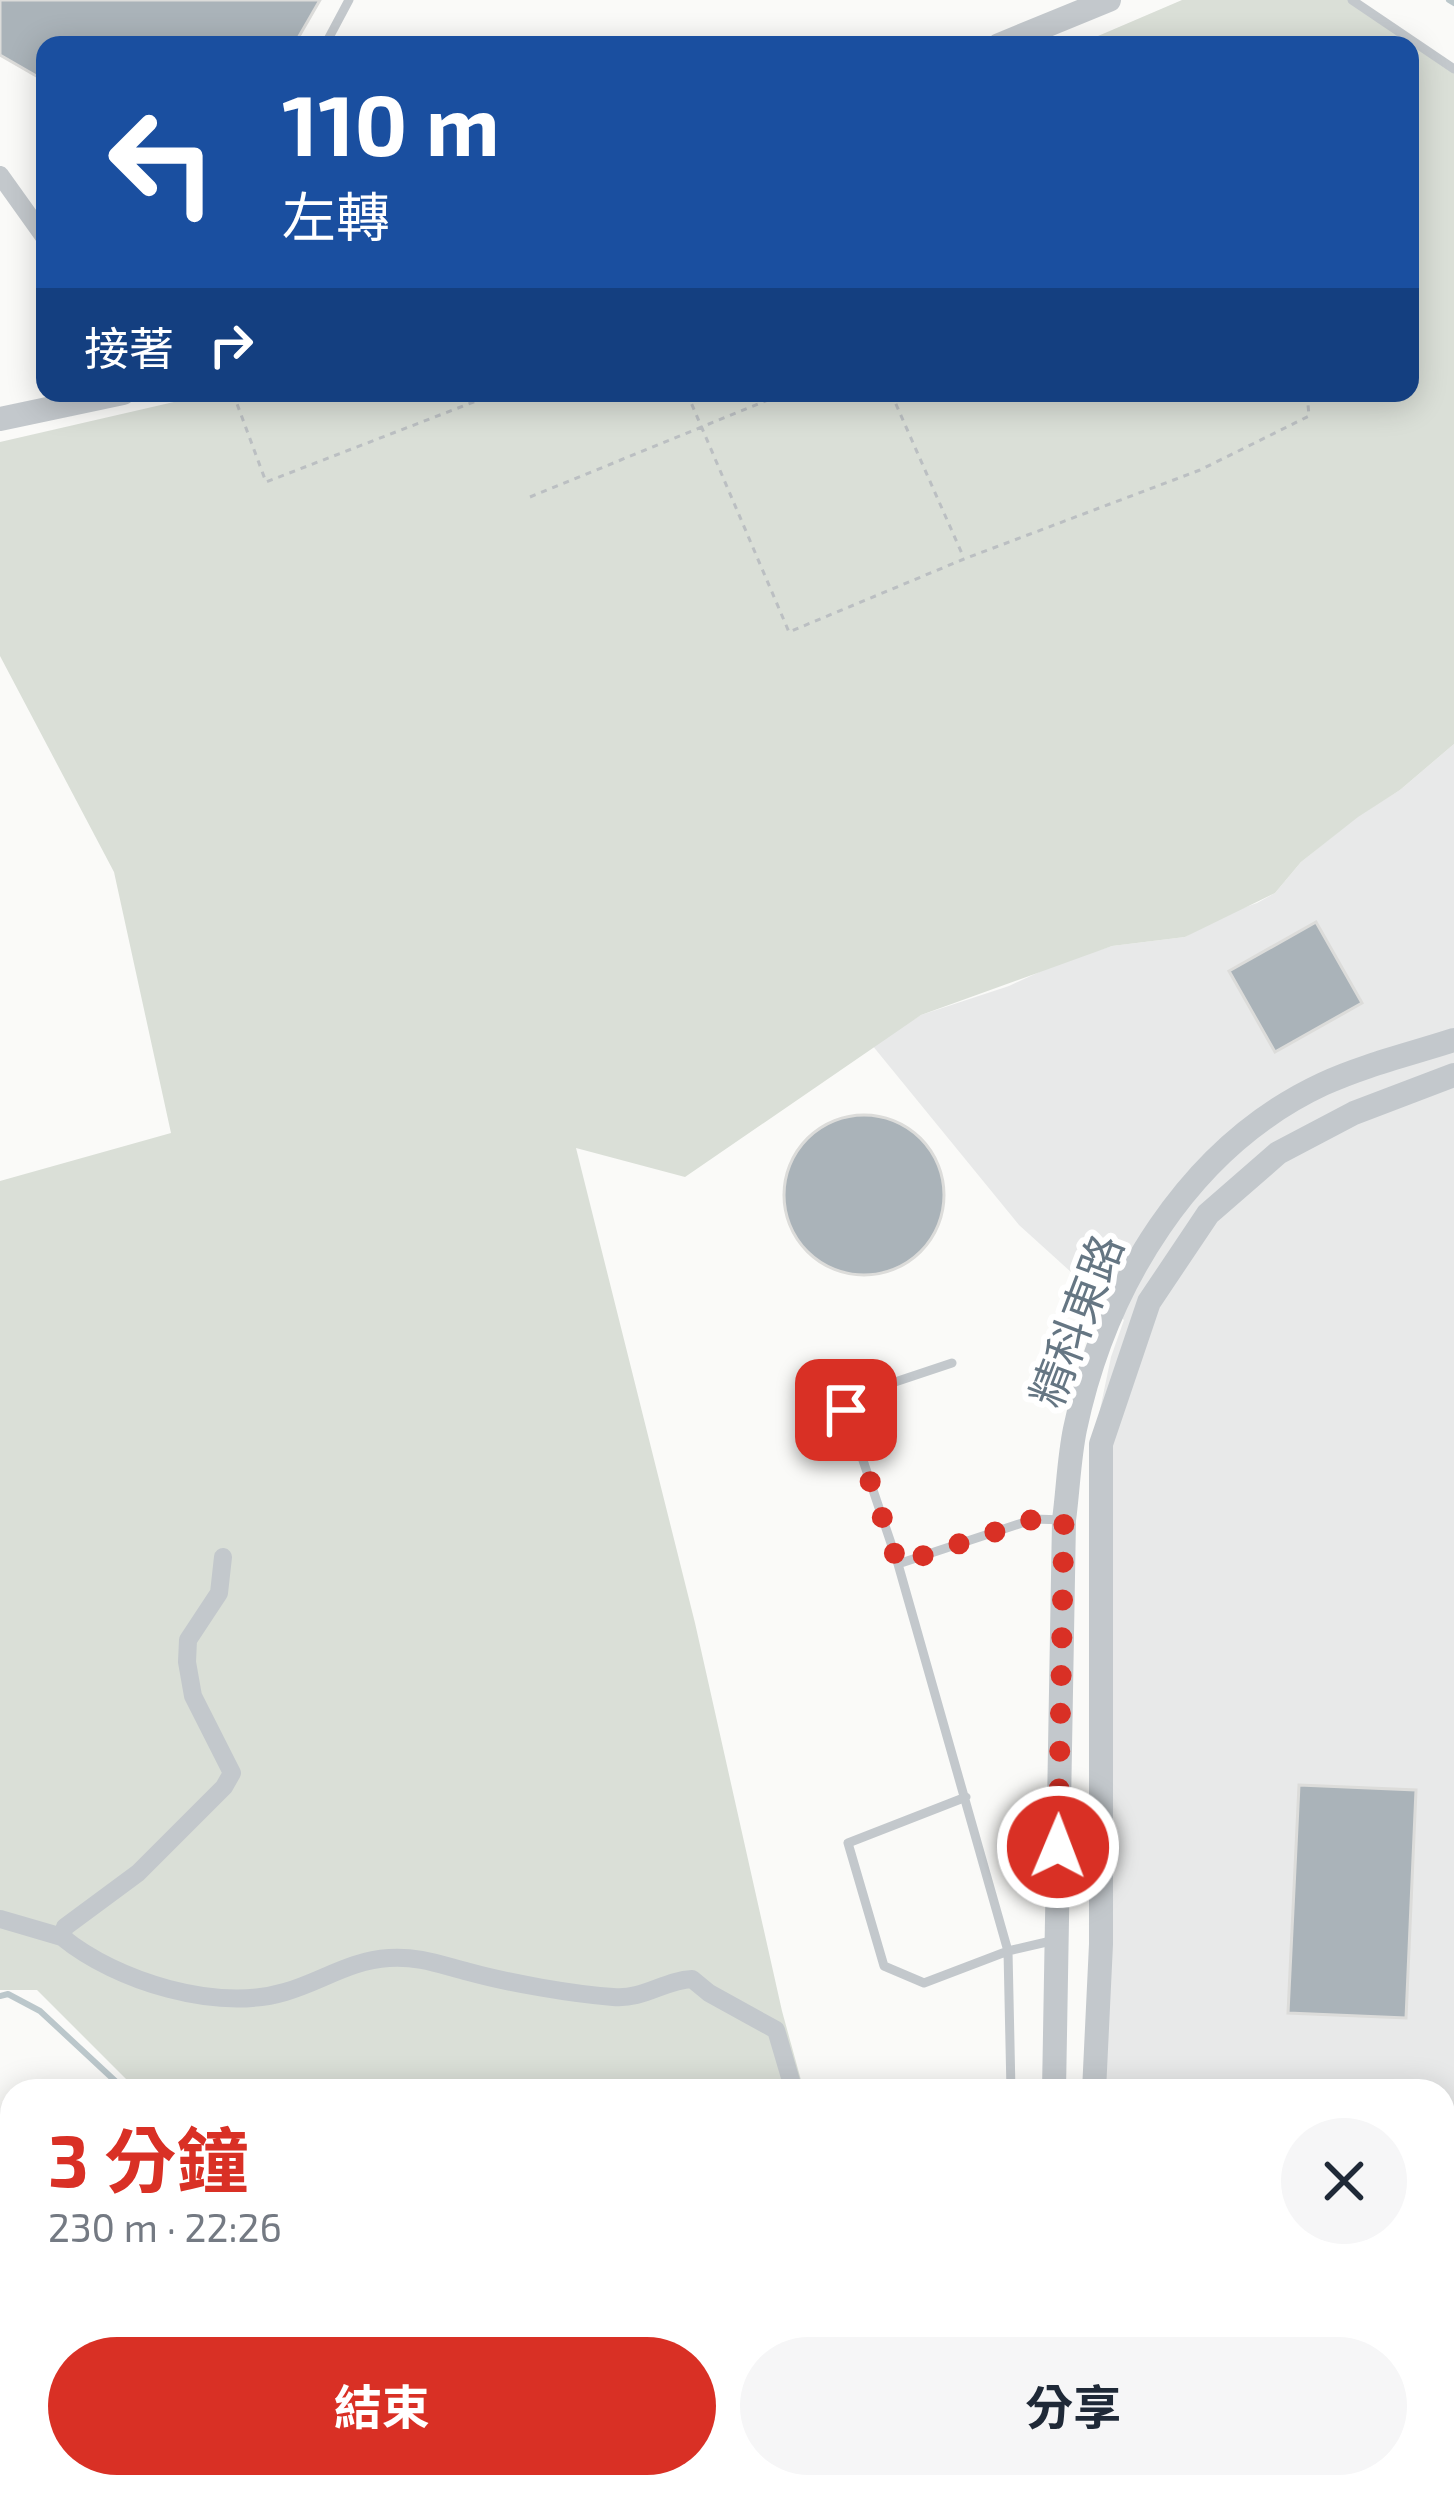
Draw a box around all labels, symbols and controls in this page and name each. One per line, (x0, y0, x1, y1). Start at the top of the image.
text: 110 m (282, 72, 500, 173)
icon: left (84, 84, 240, 240)
text: 左轉 (282, 183, 390, 248)
icon: right (198, 312, 264, 378)
text: 接著 (84, 320, 174, 374)
street label: 精科東路 (1018, 1226, 1132, 1414)
pin (795, 1359, 897, 1461)
icon: arrive (813, 1377, 879, 1443)
position arrow (995, 1784, 1121, 1910)
text: 3 分鐘 (48, 2115, 248, 2201)
button: close (1281, 2118, 1407, 2244)
text: 230 m · 22:26 (48, 2203, 282, 2250)
button: 結束 (48, 2337, 716, 2475)
button: 分享 (740, 2337, 1407, 2475)

